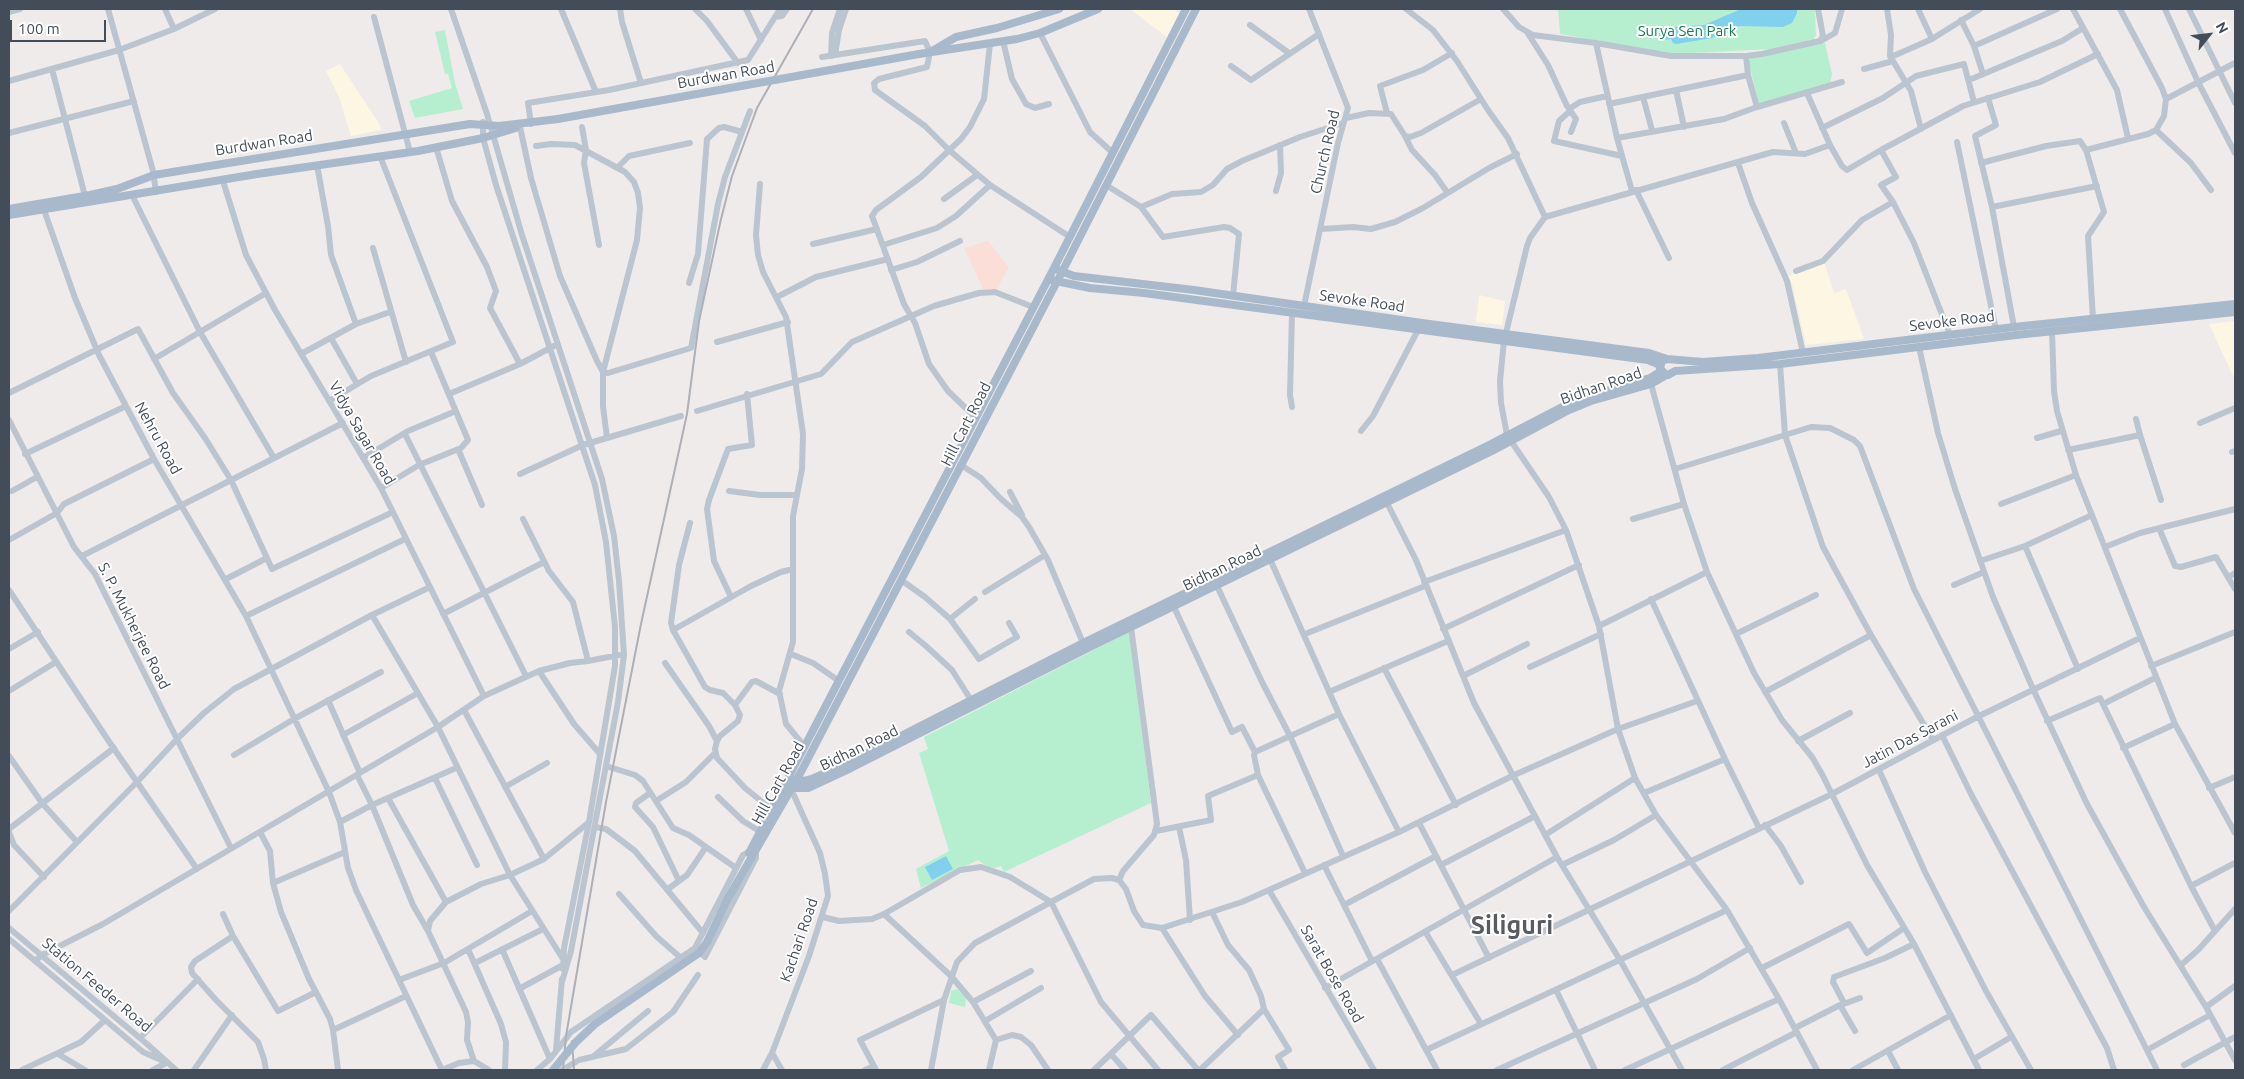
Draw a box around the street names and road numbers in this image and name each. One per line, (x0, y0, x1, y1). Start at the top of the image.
street label: Burdwan Road (676, 58, 776, 92)
street label: Church Road (1307, 108, 1343, 196)
street label: Burdwan Road (214, 126, 314, 160)
street label: Sevoke Road (1318, 286, 1406, 316)
street label: Sevoke Road (1908, 307, 1996, 335)
street label: Bidhan Road (1558, 364, 1644, 408)
street label: Vidya Sagar Road (325, 378, 399, 488)
street label: Hill Cart Road (937, 379, 995, 469)
street label: Nehru Road (131, 399, 185, 477)
street label: Bidhan Road (1180, 541, 1264, 595)
street label: S. P. Mukherjee Road (94, 560, 174, 692)
street label: Jatin Das Sarani (1859, 706, 1961, 772)
street label: Bidhan Road (817, 721, 901, 775)
street label: Hill Cart Road (748, 738, 808, 828)
street label: Kachari Road (776, 896, 822, 984)
street label: Sarat Bose Road (1297, 922, 1367, 1026)
street label: Station Feeder Road (39, 934, 155, 1036)

